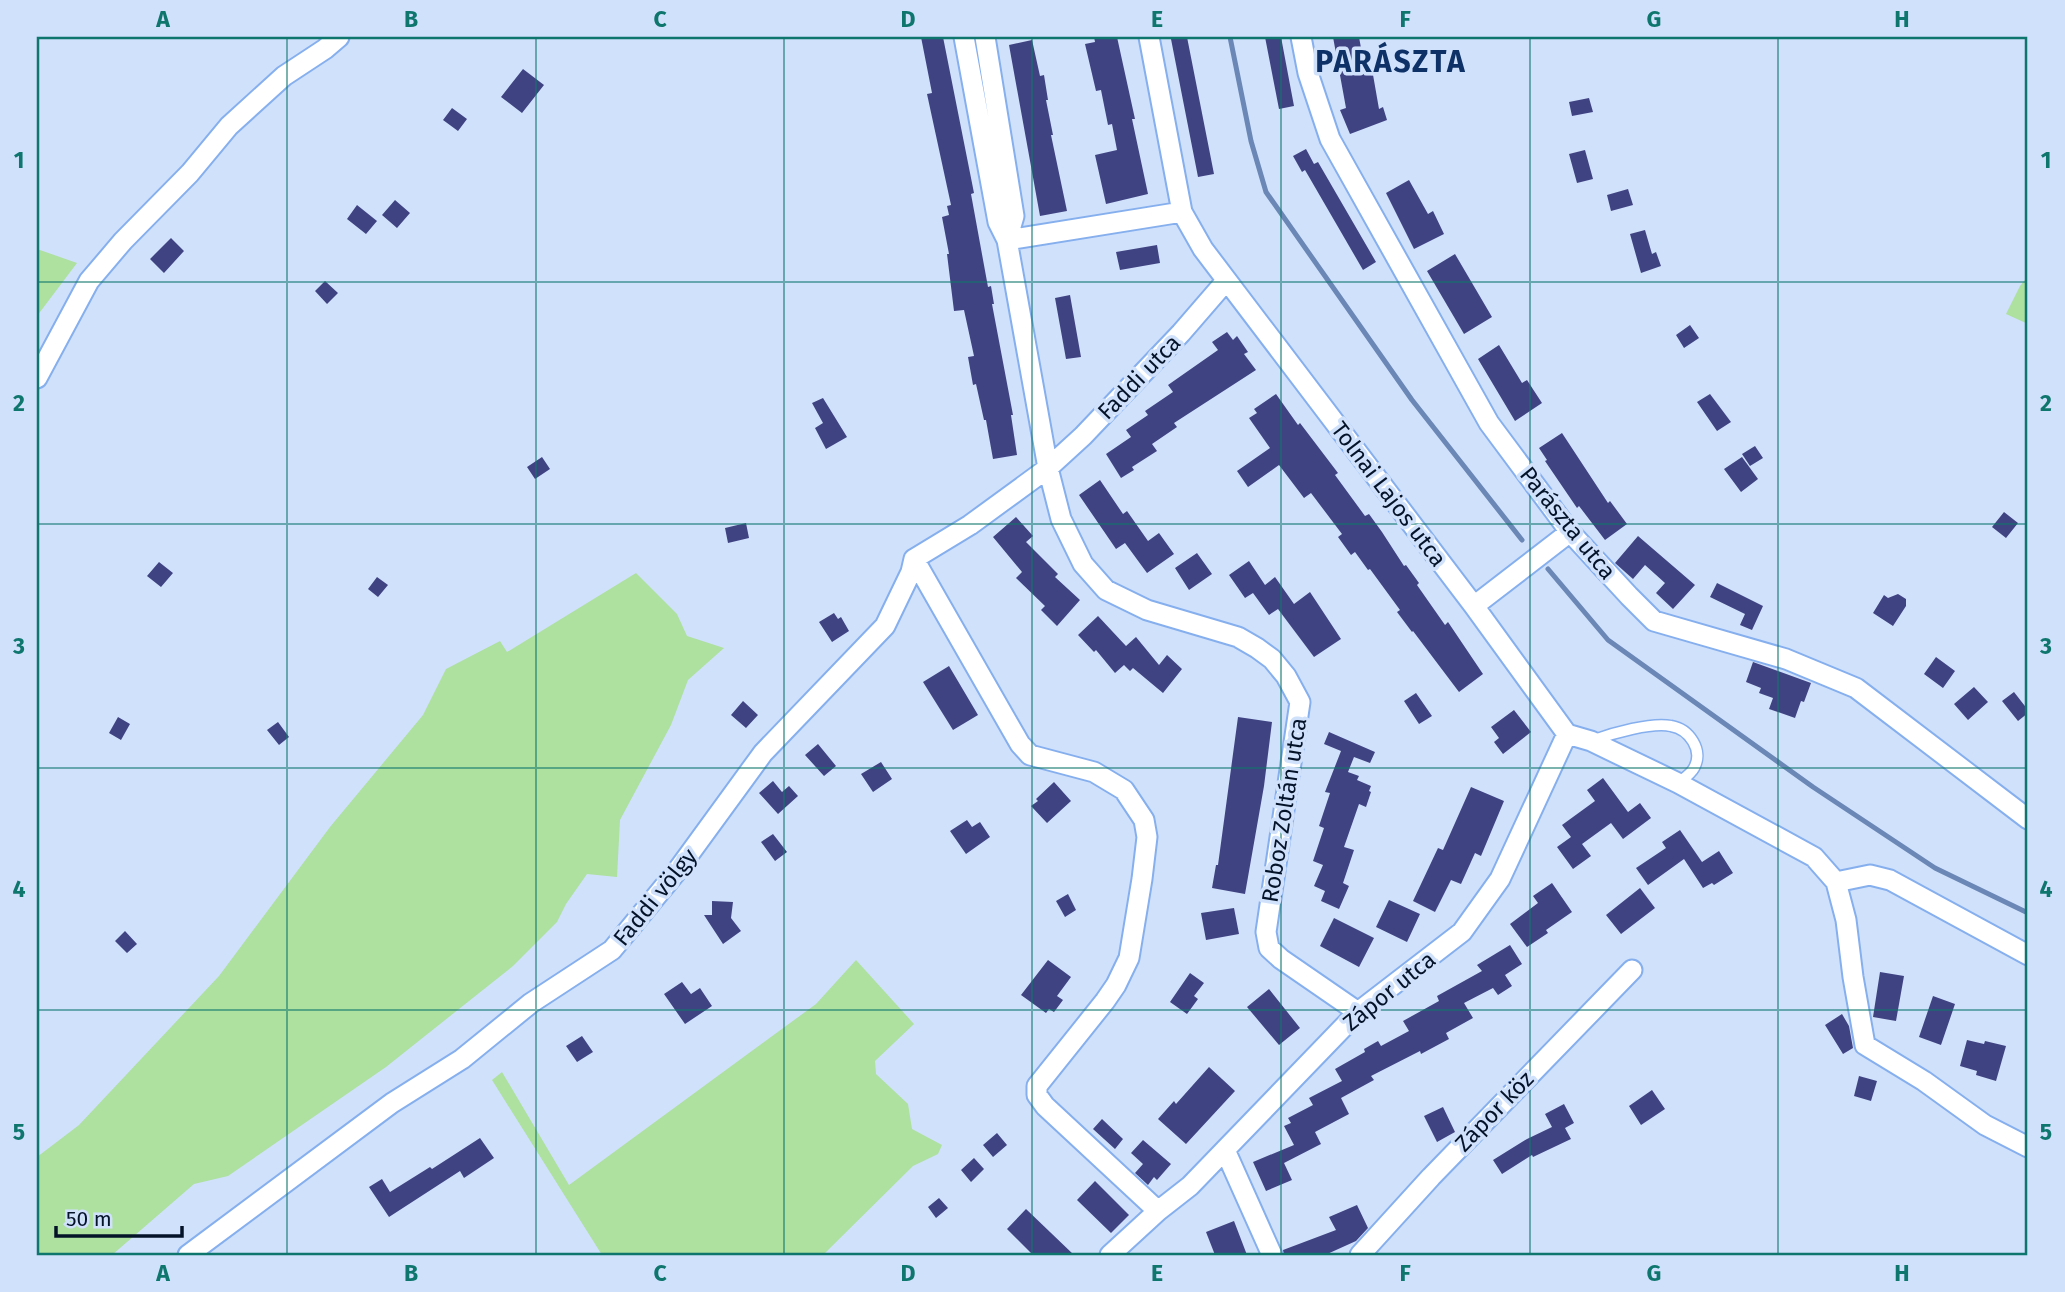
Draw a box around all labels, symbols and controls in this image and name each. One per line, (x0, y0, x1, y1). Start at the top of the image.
text: A (155, 5, 170, 33)
text: B (404, 5, 418, 33)
text: C (653, 5, 667, 33)
text: D (901, 5, 916, 33)
text: E (1151, 5, 1163, 33)
text: F (1399, 5, 1411, 33)
text: G (1647, 5, 1661, 33)
text: H (1894, 5, 1910, 33)
district label: PARÁSZTA (1315, 41, 1467, 80)
text: 1 (14, 146, 24, 174)
text: 1 (2041, 146, 2051, 174)
street label: Faddi utca (1092, 329, 1186, 425)
text: 2 (13, 389, 25, 417)
text: 2 (2040, 389, 2052, 417)
street label: Tolnai Lajos utca (1325, 416, 1453, 572)
street label: Parászta utca (1514, 461, 1622, 585)
text: 3 (12, 632, 25, 660)
text: 3 (2039, 632, 2052, 660)
street label: Roboz Zoltán utca (1256, 716, 1312, 904)
street label: Faddi völgy (607, 842, 703, 951)
text: 4 (13, 875, 26, 903)
text: 4 (2040, 875, 2053, 903)
street label: Zápor utca (1337, 945, 1441, 1037)
street label: Zápor köz (1449, 1065, 1539, 1157)
text: 5 (13, 1118, 25, 1146)
text: 5 (2040, 1118, 2052, 1146)
scale bar (56, 1194, 182, 1238)
text: 50 m (66, 1206, 112, 1232)
text: A (155, 1259, 170, 1287)
text: B (404, 1259, 418, 1287)
text: C (653, 1259, 667, 1287)
text: D (901, 1259, 916, 1287)
text: E (1151, 1259, 1163, 1287)
text: F (1399, 1259, 1411, 1287)
text: G (1647, 1259, 1661, 1287)
text: H (1894, 1259, 1910, 1287)

